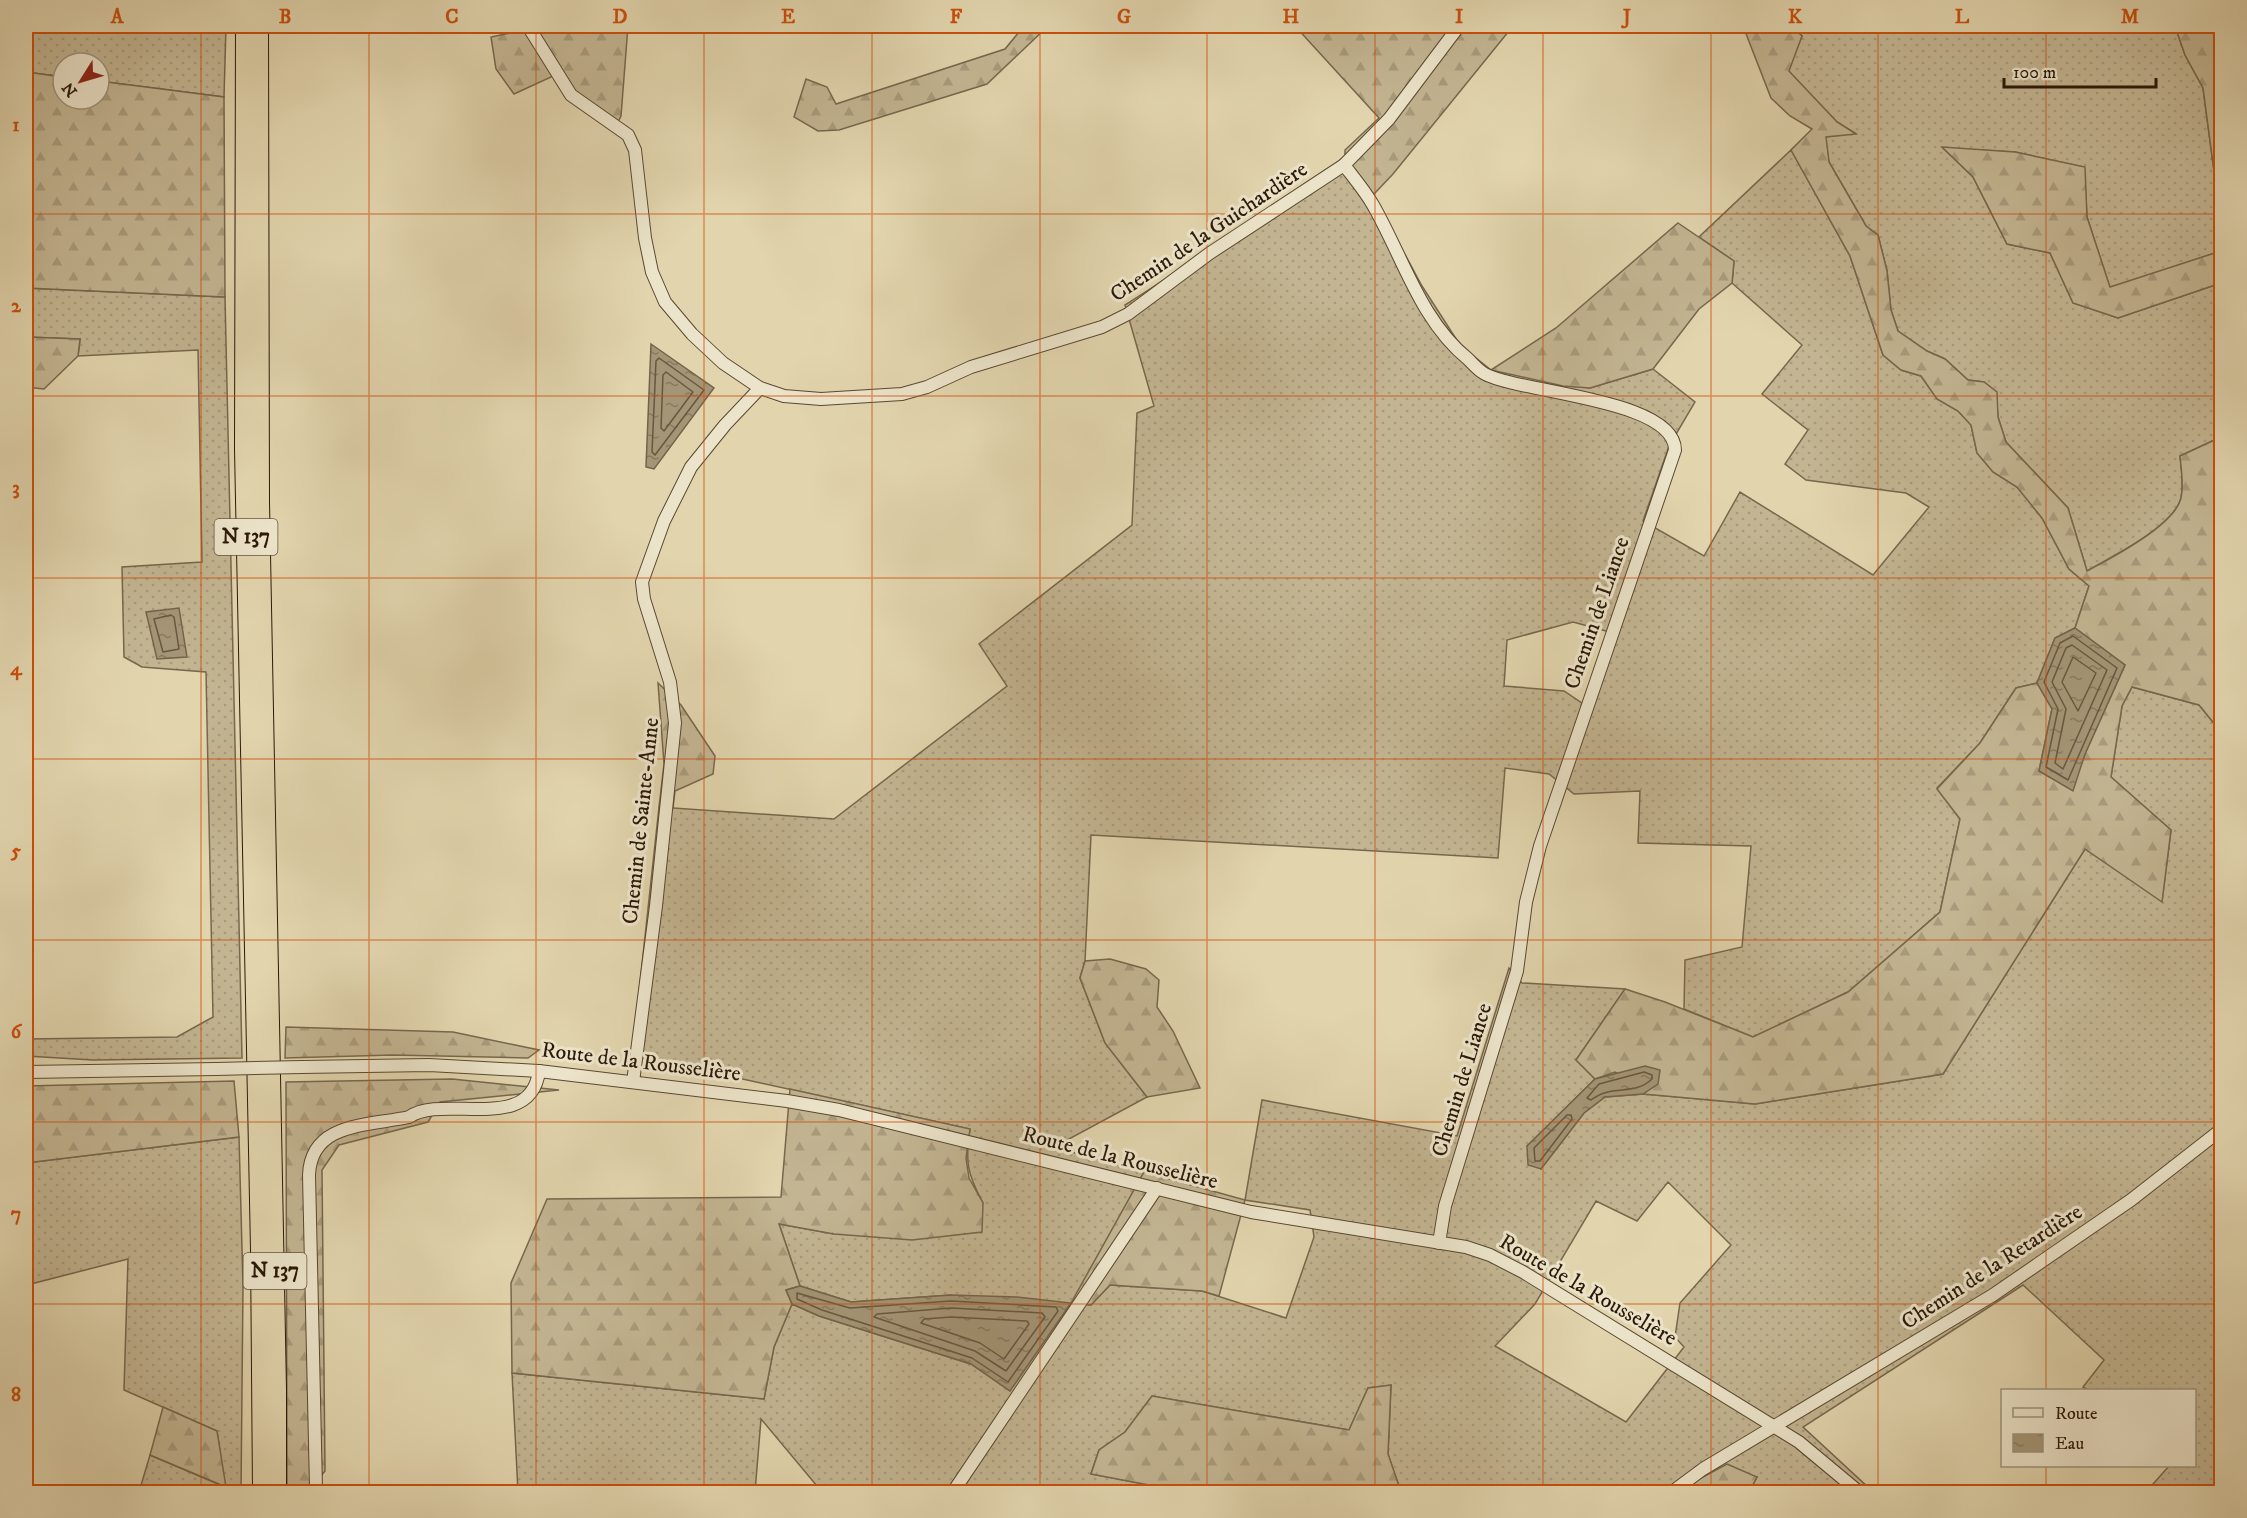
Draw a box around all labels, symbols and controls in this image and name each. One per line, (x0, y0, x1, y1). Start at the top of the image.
text: A (110, 5, 125, 30)
text: B (279, 5, 291, 30)
text: C (445, 5, 459, 30)
text: D (613, 5, 628, 30)
text: E (781, 5, 795, 30)
text: F (950, 5, 963, 30)
text: G (1117, 5, 1131, 30)
text: H (1283, 5, 1300, 30)
text: I (1455, 5, 1463, 30)
text: J (1621, 5, 1631, 30)
text: K (1788, 5, 1803, 30)
text: L (1955, 5, 1970, 30)
text: M (2121, 5, 2139, 30)
north arrow (51, 51, 111, 111)
scale bar (2004, 51, 2156, 89)
text: 100 m (2013, 62, 2056, 84)
text: N (58, 78, 82, 101)
text: 1 (12, 113, 20, 138)
street label: Chemin de la Guichardière (1105, 156, 1313, 308)
text: 2 (11, 294, 22, 319)
text: 3 (12, 476, 20, 501)
road number: N 137 (214, 519, 278, 555)
street label: Chemin de Liance (1558, 533, 1636, 693)
text: 4 (10, 657, 23, 682)
street label: Chemin de Sainte-Anne (617, 716, 665, 926)
text: 5 (10, 839, 21, 864)
street label: Chemin de Liance (1426, 1000, 1498, 1160)
text: 6 (11, 1020, 23, 1045)
street label: Route de la Rousselière (540, 1036, 742, 1088)
street label: Route de la Rousselière (1019, 1121, 1221, 1195)
street label: Chemin de la Retardière (1896, 1198, 2088, 1336)
text: 7 (11, 1202, 21, 1227)
street label: Route de la Rousselière (1494, 1228, 1682, 1352)
road number: N 137 (244, 1253, 306, 1289)
text: 8 (11, 1383, 21, 1408)
legend (2001, 1389, 2196, 1467)
text: Route (2055, 1403, 2098, 1425)
text: Eau (2055, 1433, 2084, 1455)

